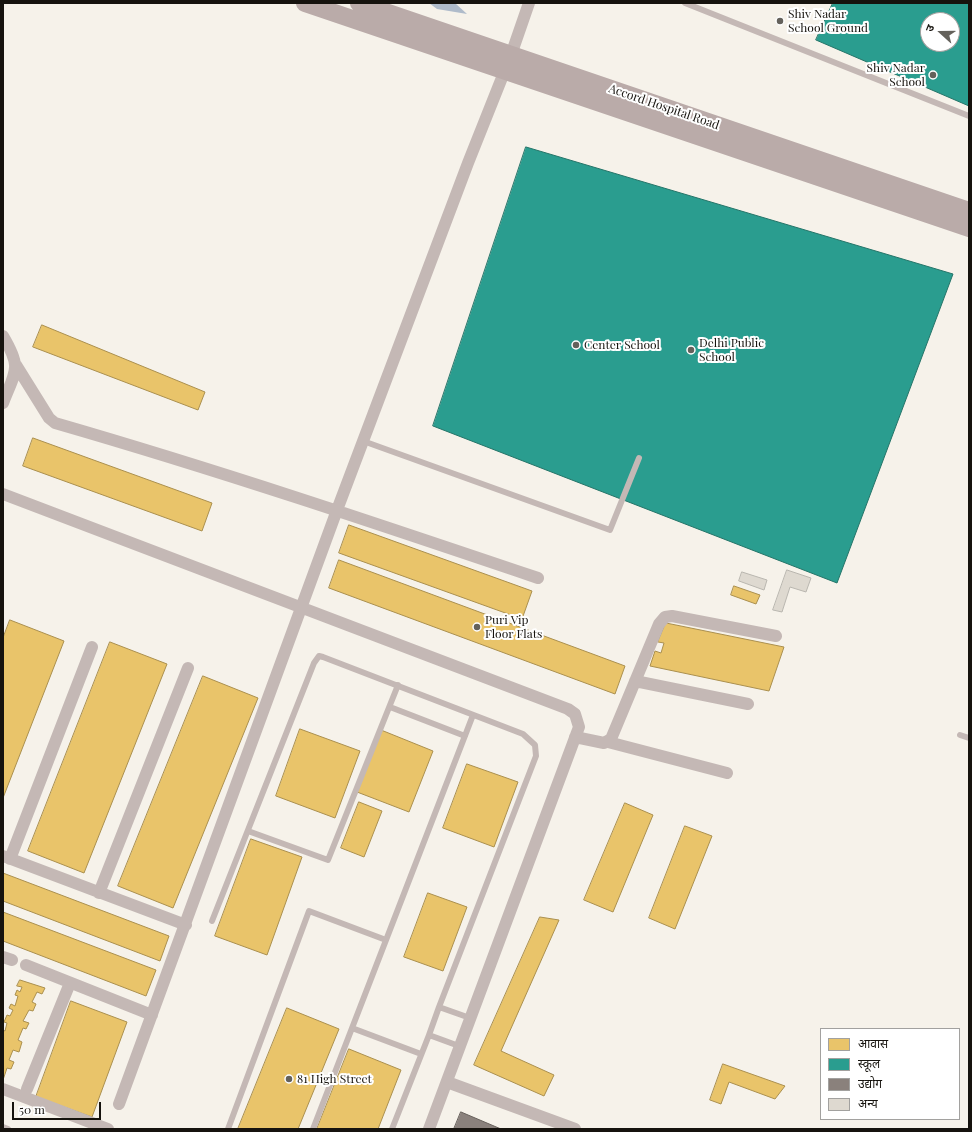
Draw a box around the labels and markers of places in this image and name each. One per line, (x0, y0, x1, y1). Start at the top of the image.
place label: Shiv Nadar School Ground (788, 7, 868, 35)
marker: Shiv Nadar School Ground (775, 16, 785, 26)
place label: Shiv Nadar School (867, 61, 925, 89)
marker: Shiv Nadar School (928, 70, 938, 80)
place label: Delhi Public School (699, 336, 764, 364)
place label: Center School (584, 338, 660, 352)
marker: Center School (571, 340, 581, 350)
marker: Delhi Public School (686, 345, 696, 355)
place label: Puri Vip Floor Flats (485, 613, 542, 641)
marker: Puri Vip Floor Flats (472, 622, 482, 632)
place label: 81 High Street (297, 1072, 372, 1086)
marker: 81 High Street (284, 1074, 294, 1084)

